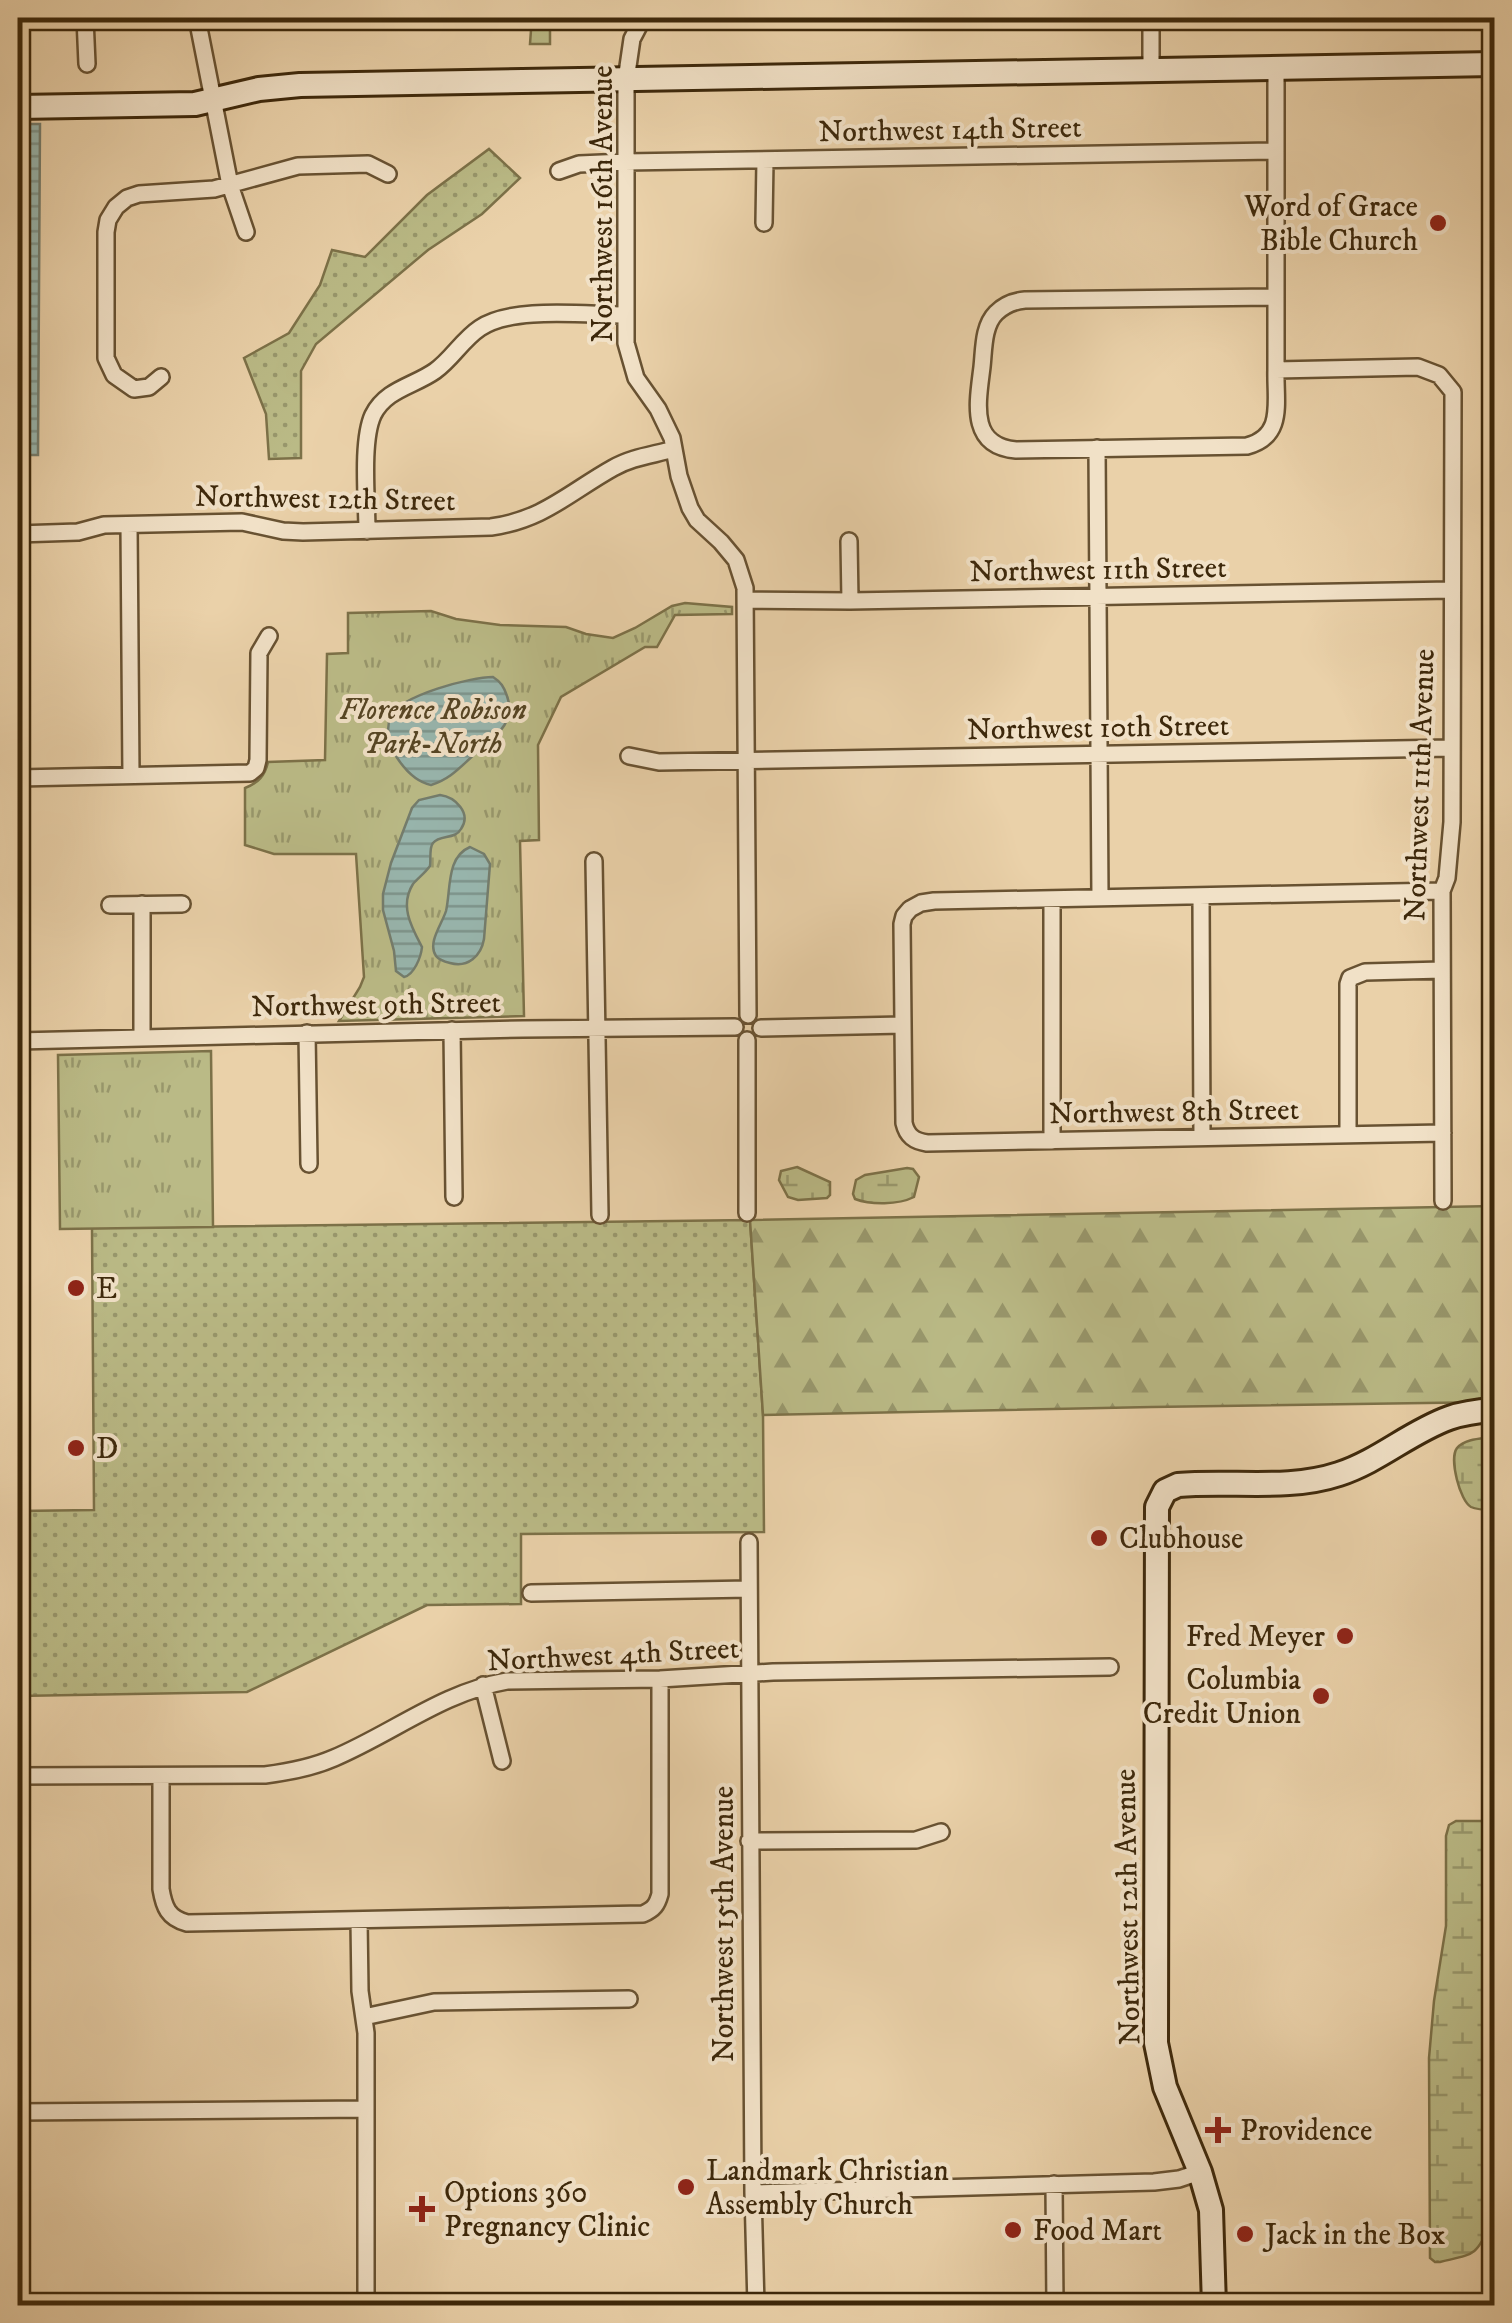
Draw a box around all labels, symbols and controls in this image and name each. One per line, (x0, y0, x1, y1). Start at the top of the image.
street label: Northwest 16th Avenue (585, 65, 622, 343)
street label: Northwest 14th Street (818, 110, 1082, 151)
place label: Word of Grace Bible Church (1243, 189, 1418, 260)
marker: Word of Grace Bible Church (1427, 212, 1449, 234)
street label: Northwest 12th Street (194, 479, 456, 520)
street label: Northwest 11th Street (969, 550, 1227, 591)
street label: Northwest 11th Avenue (1397, 648, 1444, 922)
park label: Florence Robison Park-North (339, 692, 527, 763)
street label: Northwest 10th Street (967, 708, 1229, 749)
street label: Northwest 9th Street (251, 985, 501, 1026)
street label: Northwest 8th Street (1049, 1092, 1299, 1133)
place label: E (96, 1271, 117, 1308)
marker: E (65, 1277, 87, 1299)
place label: D (96, 1431, 118, 1468)
marker: D (65, 1437, 87, 1459)
place label: Clubhouse (1119, 1521, 1243, 1558)
marker: Clubhouse (1088, 1527, 1110, 1549)
place label: Fred Meyer (1186, 1619, 1325, 1656)
marker: Fred Meyer (1334, 1625, 1356, 1647)
street label: Northwest 4th Street (486, 1630, 740, 1681)
place label: Columbia Credit Union (1143, 1662, 1301, 1733)
marker: Columbia Credit Union (1310, 1685, 1332, 1707)
street label: Northwest 12th Avenue (1108, 1768, 1149, 2046)
street label: Northwest 15th Avenue (706, 1786, 743, 2062)
place label: Providence (1240, 2113, 1372, 2150)
marker: Providence (1205, 2117, 1231, 2143)
place label: Landmark Christian Assembly Church (706, 2153, 949, 2224)
place label: Options 360 Pregnancy Clinic (444, 2175, 650, 2246)
marker: Landmark Christian Assembly Church (675, 2176, 697, 2198)
marker: Options 360 Pregnancy Clinic (409, 2196, 435, 2222)
place label: Food Mart (1033, 2213, 1162, 2250)
place label: Jack in the Box (1262, 2217, 1446, 2254)
marker: Food Mart (1002, 2219, 1024, 2241)
marker: Jack in the Box (1234, 2223, 1256, 2245)

